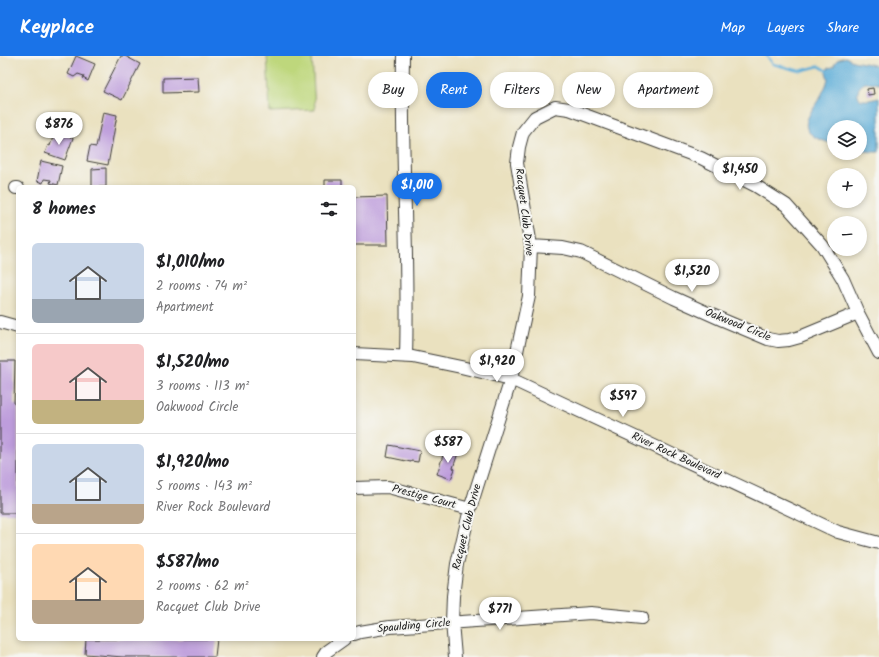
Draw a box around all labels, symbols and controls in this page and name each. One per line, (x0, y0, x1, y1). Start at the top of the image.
text: Keyplace (20, 13, 94, 43)
text: Map (721, 17, 745, 39)
text: Layers (767, 17, 805, 39)
text: Share (827, 17, 859, 39)
chip: Buy (368, 72, 418, 108)
chip: Rent (426, 72, 482, 108)
chip: Filters (490, 72, 554, 108)
chip: New (562, 72, 615, 108)
chip: Apartment (623, 72, 713, 108)
pin: $876 (35, 112, 83, 146)
text: $876 (45, 114, 73, 135)
map controls (827, 120, 867, 256)
button: layers (827, 120, 867, 160)
pin: $1,450 (707, 157, 773, 191)
text: $1,450 (722, 159, 758, 180)
street label: Racquet Club Drive (510, 167, 538, 257)
button: + (827, 168, 867, 208)
pin: $1,010 (384, 173, 450, 207)
text: $1,010 (401, 175, 433, 196)
text: 8 homes (32, 196, 96, 223)
icon: filters (318, 198, 340, 220)
button: − (827, 216, 867, 256)
text: $1,010/mo (156, 249, 225, 276)
icon: home (64, 259, 112, 307)
pin: $1,520 (659, 259, 725, 293)
text: $1,520 (674, 261, 710, 282)
text: 2 rooms · 74 m² (156, 276, 247, 297)
text: Apartment (156, 297, 214, 318)
street label: Oakwood Circle (702, 304, 774, 346)
text: $1,520/mo (156, 349, 229, 376)
pin: $1,920 (464, 349, 530, 383)
text: $1,920 (479, 351, 515, 372)
icon: home (64, 360, 112, 408)
text: 3 rooms · 113 m² (156, 376, 249, 397)
pin: $597 (599, 384, 647, 418)
text: $597 (610, 386, 637, 407)
text: Oakwood Circle (156, 397, 238, 418)
street label: River Rock Boulevard (629, 427, 724, 485)
pin: $587 (424, 430, 472, 464)
text: $587 (434, 432, 462, 453)
text: $1,920/mo (156, 449, 229, 476)
icon: home (64, 460, 112, 508)
text: 5 rooms · 143 m² (156, 476, 252, 497)
street label: Prestige Court (390, 480, 459, 514)
street label: Racquet Club Drive (448, 482, 486, 572)
text: River Rock Boulevard (156, 497, 270, 518)
text: $587/mo (156, 549, 219, 576)
icon: home (64, 560, 112, 608)
text: 2 rooms · 62 m² (156, 576, 249, 597)
text: Racquet Club Drive (156, 597, 260, 618)
pin: $771 (476, 597, 524, 631)
text: $771 (488, 599, 512, 620)
street label: Spaulding Circle (377, 614, 451, 638)

